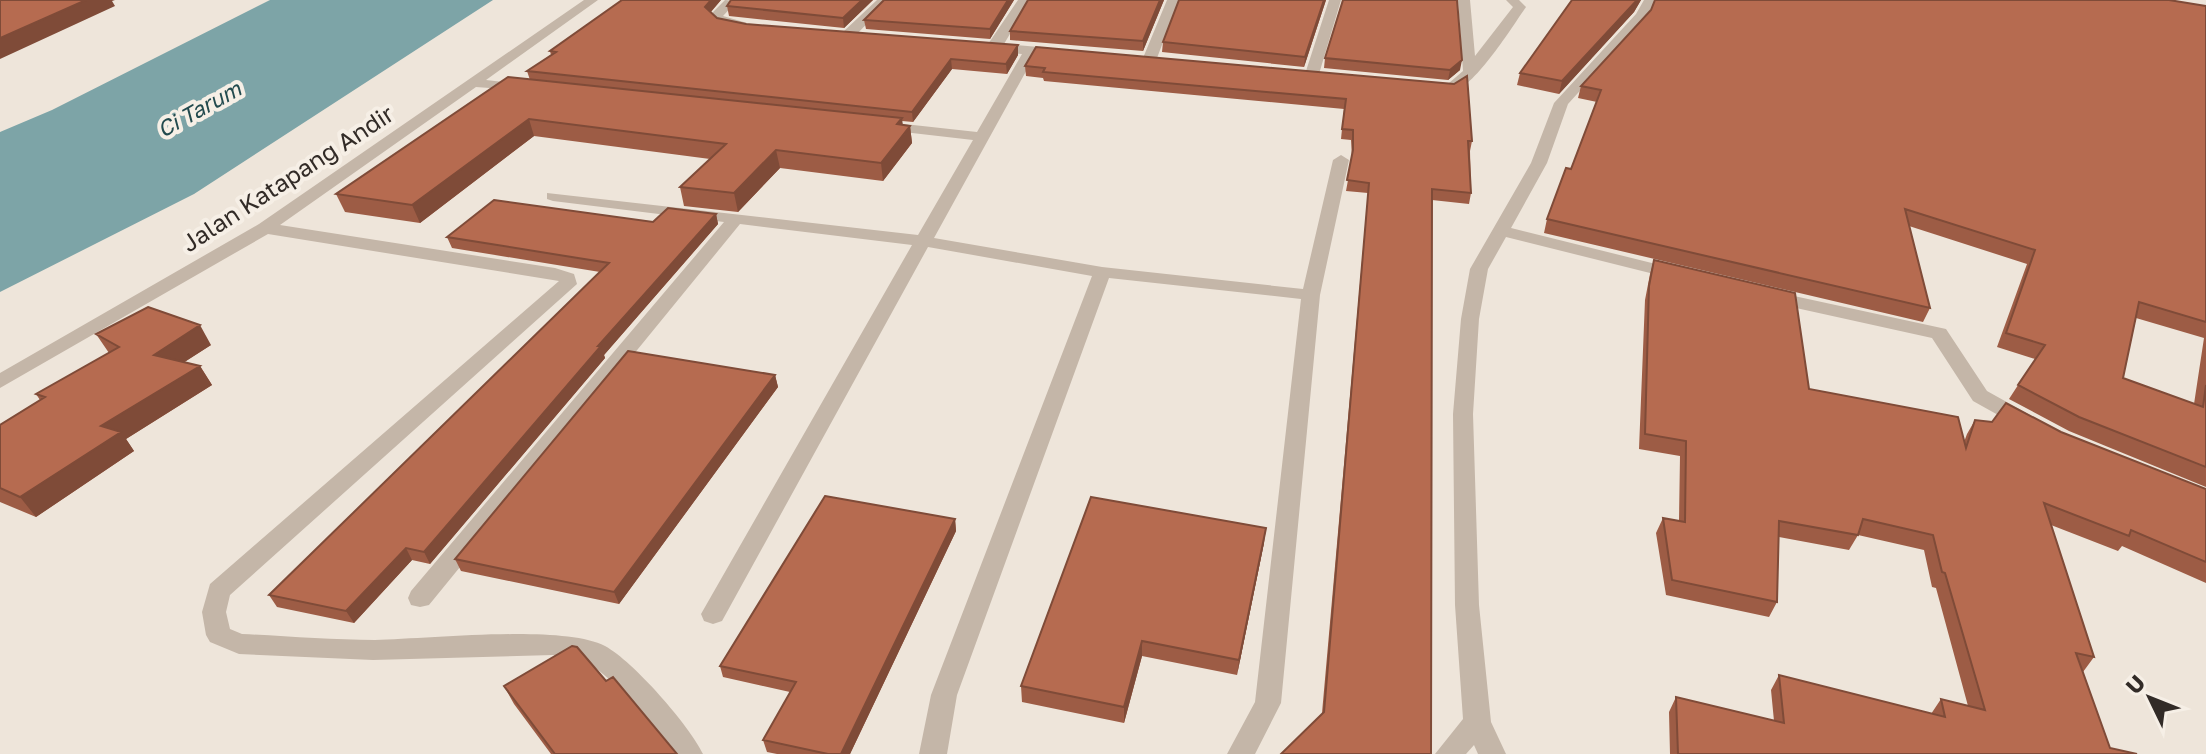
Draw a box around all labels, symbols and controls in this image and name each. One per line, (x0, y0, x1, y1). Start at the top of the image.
water label: Ci Tarum (152, 74, 247, 143)
street label: Jalan Katapang Andir (176, 98, 399, 257)
north arrow (2110, 658, 2190, 738)
text: U (2120, 669, 2150, 699)

